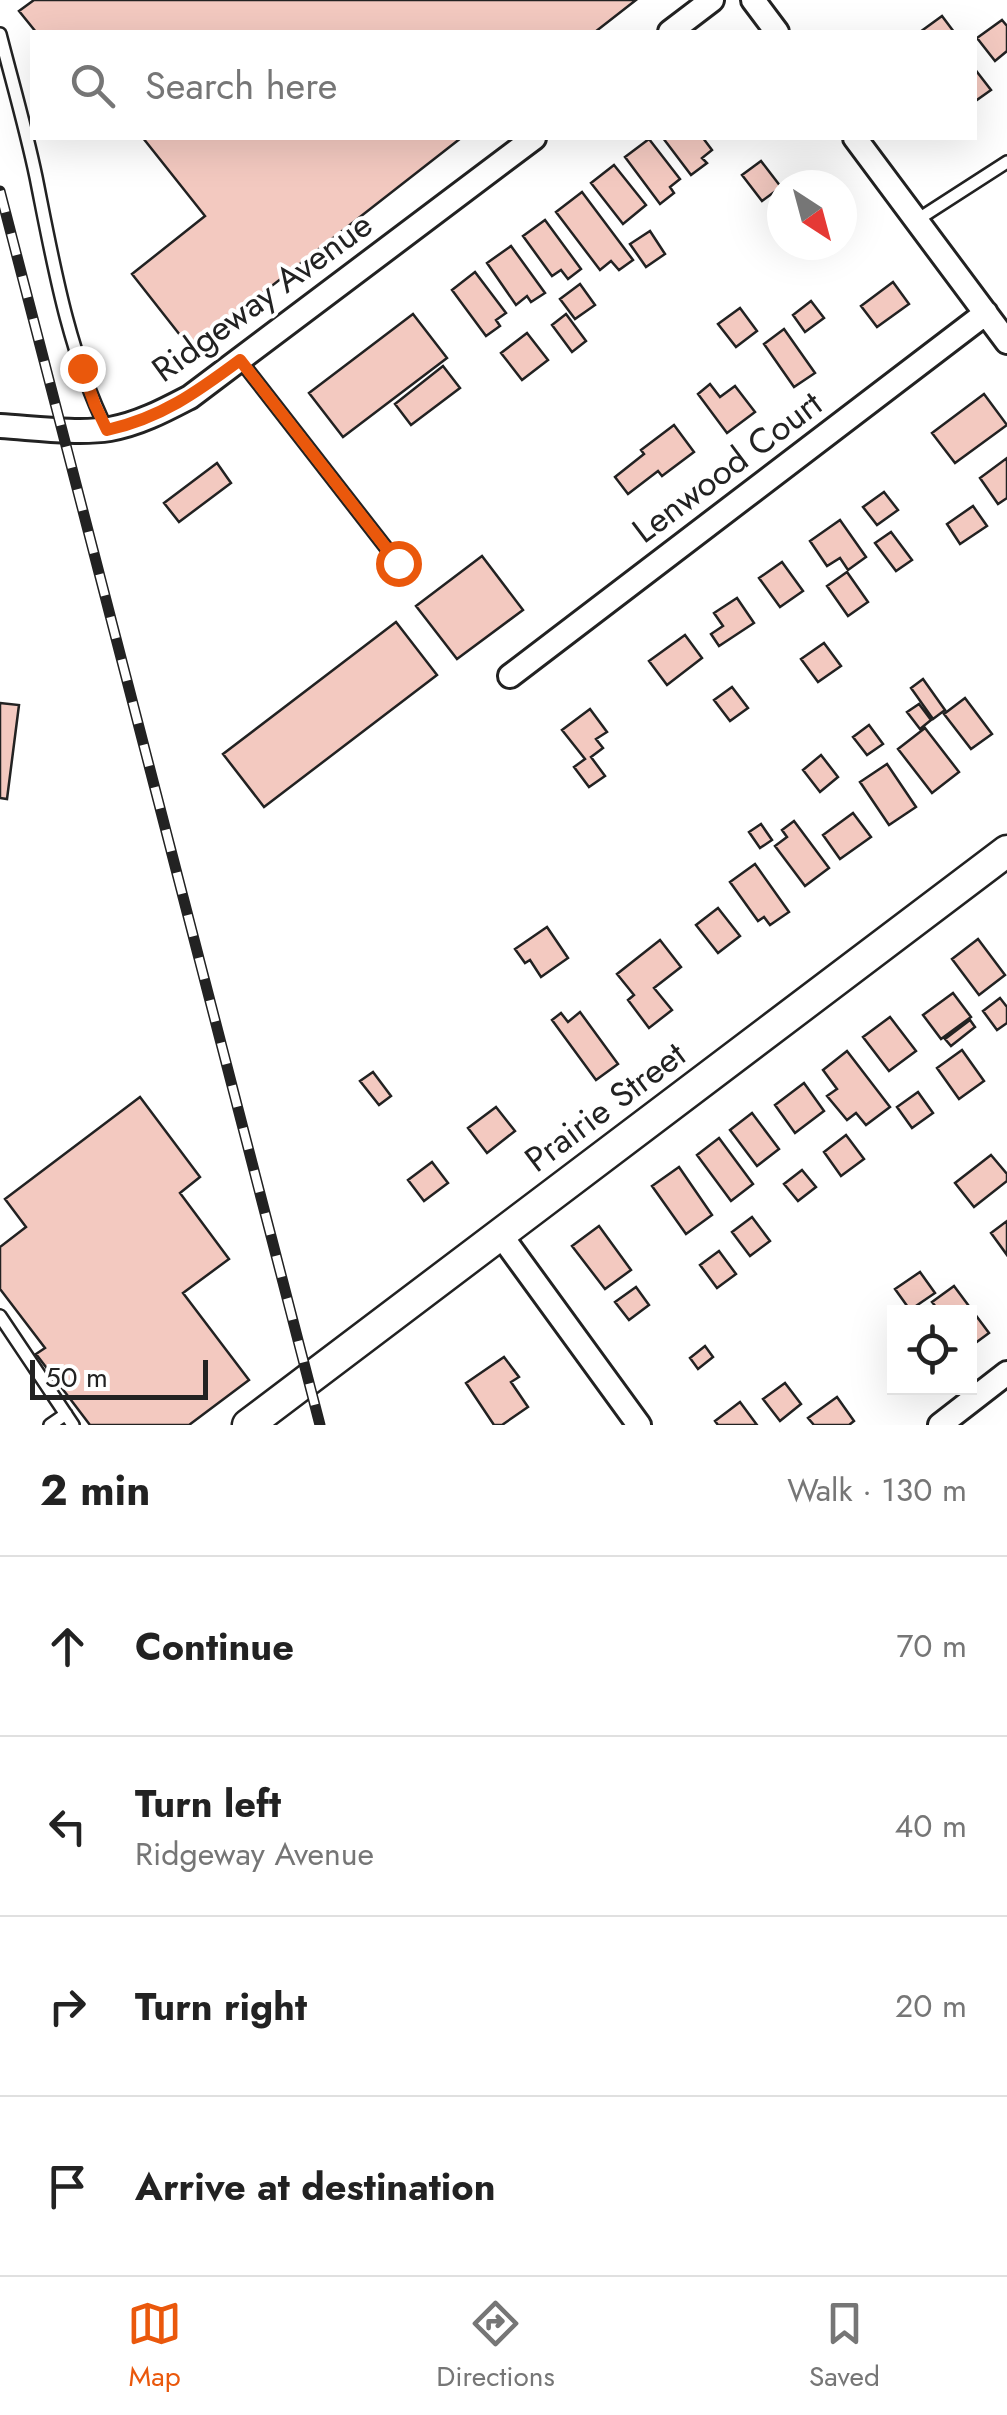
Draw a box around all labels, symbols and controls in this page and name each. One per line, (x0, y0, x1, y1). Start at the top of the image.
search box (30, 30, 977, 140)
icon: search (65, 58, 120, 113)
text: Search here (145, 58, 337, 113)
north arrow (767, 170, 857, 260)
street label: Ridgeway Avenue (142, 200, 382, 394)
route end (60, 346, 106, 392)
street label: Lenwood Court (622, 379, 833, 555)
route start (376, 541, 422, 587)
street label: Prairie Street (514, 1030, 696, 1184)
map controls (887, 1305, 977, 1395)
button: locate (887, 1305, 977, 1395)
scale bar (30, 1355, 208, 1400)
text: 50 m (45, 1357, 108, 1398)
text: 2 min (40, 1460, 150, 1521)
text: Walk · 130 m (787, 1467, 967, 1513)
icon: ahead (40, 1619, 95, 1674)
text: Continue (135, 1619, 294, 1674)
text: 70 m (896, 1623, 967, 1669)
text: Turn left (135, 1776, 281, 1831)
icon: left (40, 1799, 95, 1854)
text: 40 m (895, 1803, 967, 1849)
text: Ridgeway Avenue (135, 1831, 374, 1877)
icon: right (40, 1979, 95, 2034)
text: Turn right (135, 1979, 307, 2034)
text: 20 m (895, 1983, 967, 2029)
icon: arrive (40, 2159, 95, 2214)
text: Arrive at destination (135, 2159, 496, 2214)
tab: Map (127, 2296, 182, 2397)
tab: Directions (436, 2296, 555, 2397)
tab: Saved (809, 2296, 880, 2397)

